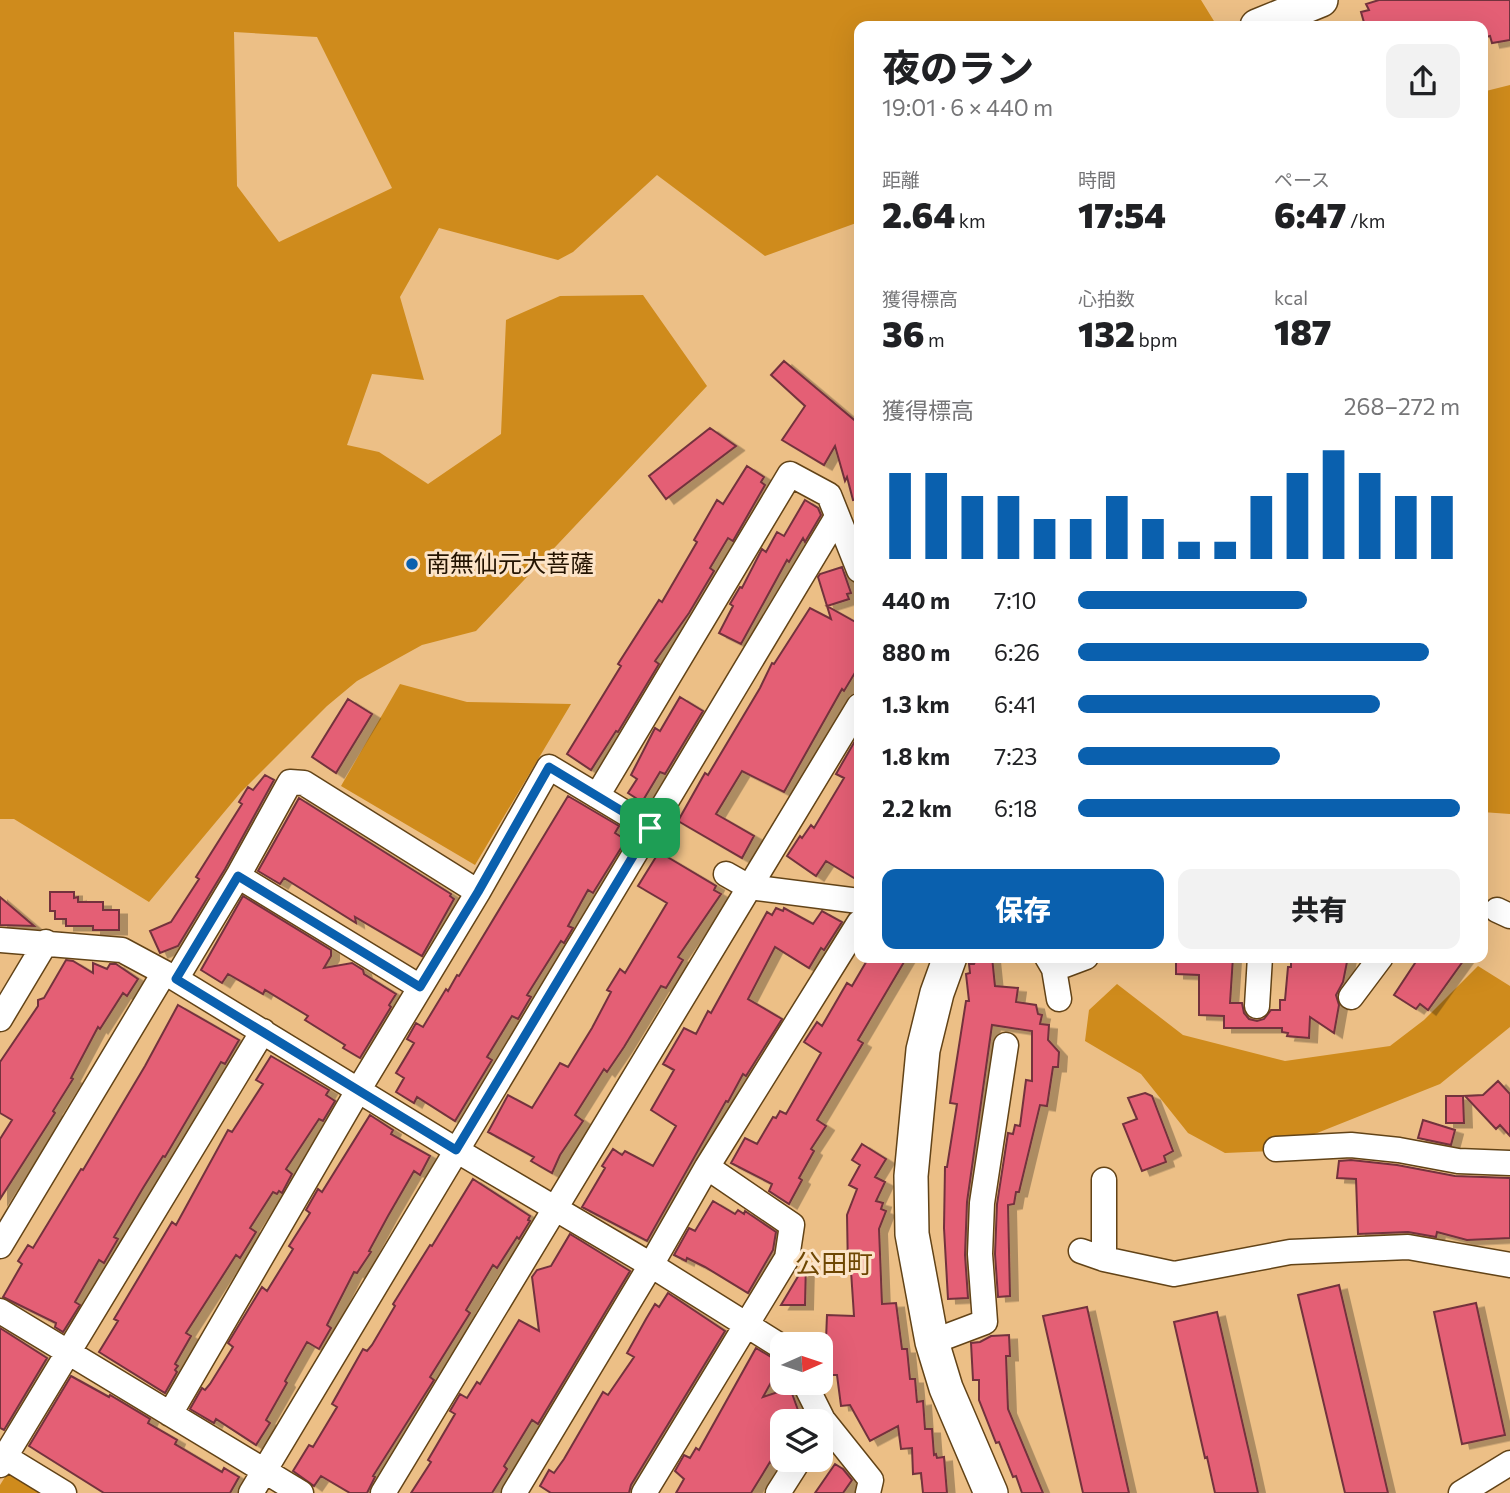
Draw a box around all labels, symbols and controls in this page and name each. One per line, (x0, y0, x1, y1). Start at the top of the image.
text: 夜のラン (882, 43, 1034, 90)
button: share (1386, 44, 1460, 118)
text: 19:01 · 6 × 440 m (882, 93, 1053, 121)
text: 距離 (882, 168, 920, 191)
text: 時間 (1078, 168, 1116, 191)
text: ペース (1274, 168, 1330, 191)
text: 2.64 (882, 192, 955, 235)
text: 17:54 (1078, 192, 1166, 235)
text: 6:47 (1274, 192, 1346, 235)
text: km (955, 209, 986, 232)
text: /km (1346, 209, 1385, 232)
text: kcal (1274, 286, 1308, 309)
text: 獲得標高 (882, 287, 958, 310)
text: 心拍数 (1078, 287, 1135, 310)
text: 187 (1274, 309, 1331, 352)
text: 36 (882, 311, 924, 354)
text: 132 (1078, 311, 1135, 354)
text: m (924, 328, 945, 351)
text: bpm (1135, 328, 1178, 351)
text: 268–272 m (1344, 392, 1460, 420)
text: 獲得標高 (882, 396, 974, 424)
place label: 南無仙元大菩薩 (426, 548, 594, 577)
marker: 南無仙元大菩薩 (404, 556, 420, 572)
text: 440 m (882, 586, 950, 614)
text: 7:10 (994, 586, 1036, 614)
text: 880 m (882, 638, 950, 666)
text: 6:26 (994, 638, 1040, 666)
text: 1.3 km (882, 690, 950, 718)
text: 6:41 (994, 690, 1036, 718)
text: 1.8 km (882, 742, 950, 770)
text: 7:23 (994, 742, 1037, 770)
text: 2.2 km (882, 794, 952, 822)
text: 6:18 (994, 794, 1037, 822)
pin (620, 798, 680, 858)
icon: arrive (631, 809, 669, 847)
button: 保存 (882, 869, 1164, 949)
button: 共有 (1178, 869, 1460, 949)
district label: 公田町 (795, 1247, 873, 1278)
north arrow (770, 1332, 833, 1395)
map controls (770, 1332, 833, 1472)
button: layers (770, 1409, 833, 1472)

